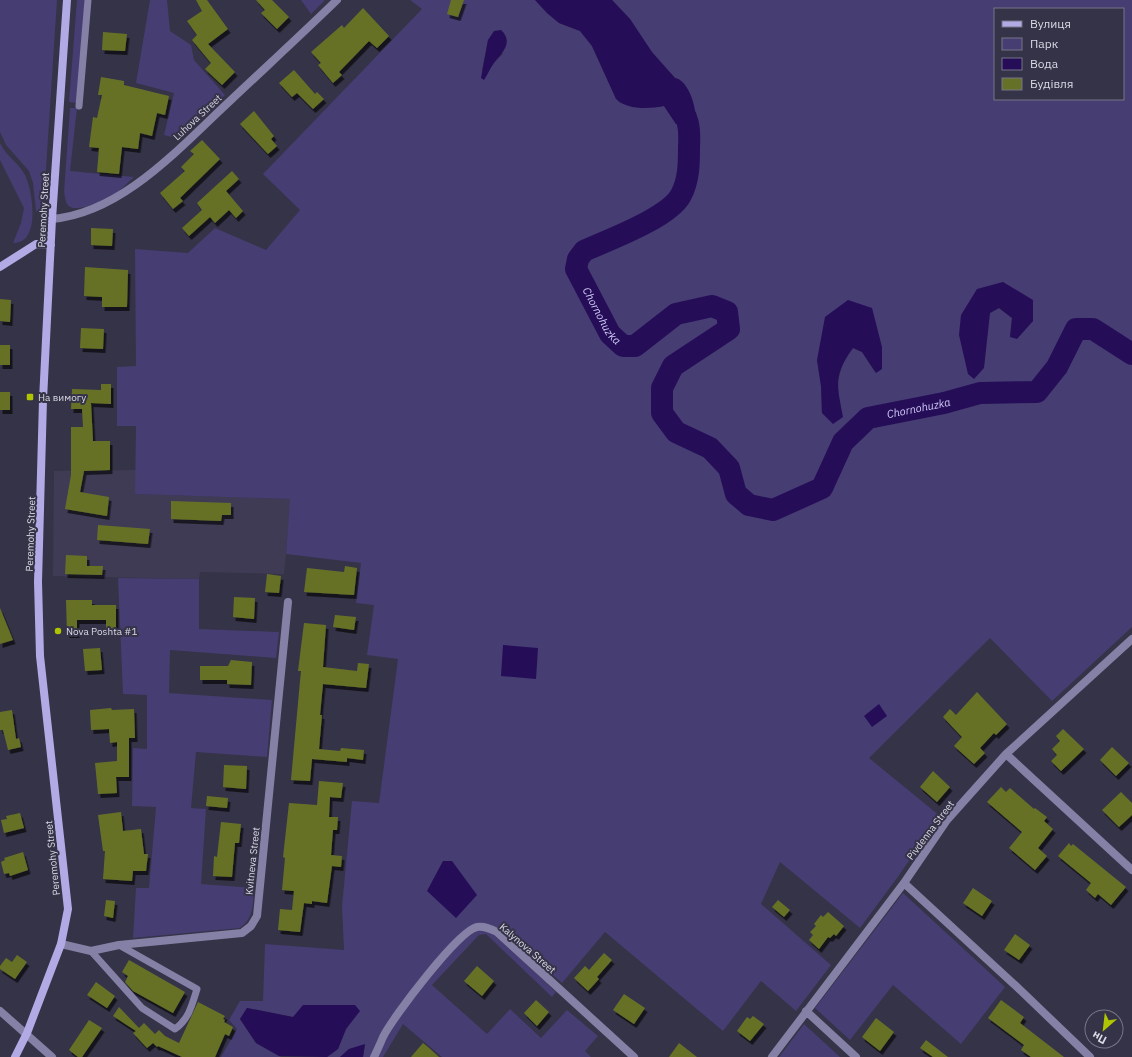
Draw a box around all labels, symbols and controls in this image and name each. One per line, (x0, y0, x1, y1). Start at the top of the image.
legend (994, 8, 1124, 100)
text: Вулиця (1030, 16, 1071, 31)
text: Парк (1030, 36, 1059, 51)
text: Вода (1030, 56, 1059, 71)
text: Будівля (1030, 76, 1073, 91)
street label: Luhova Street (170, 91, 225, 143)
street label: Peremohy Street (35, 172, 52, 248)
water label: Chornohuzka (580, 285, 624, 348)
place label: На вимогу (38, 391, 86, 404)
marker: На вимогу (25, 392, 35, 402)
water label: Chornohuzka (886, 395, 952, 421)
street label: Peremohy Street (23, 496, 38, 572)
place label: Nova Poshta #1 (66, 625, 137, 638)
marker: Nova Poshta #1 (53, 626, 63, 636)
street label: Pivdenna Street (904, 798, 957, 863)
street label: Peremohy Street (42, 819, 63, 896)
street label: Kvitneva Street (242, 826, 263, 896)
street label: Kalynova Street (497, 920, 559, 977)
north arrow (1084, 1009, 1124, 1049)
text: Пн (1090, 1028, 1109, 1047)

